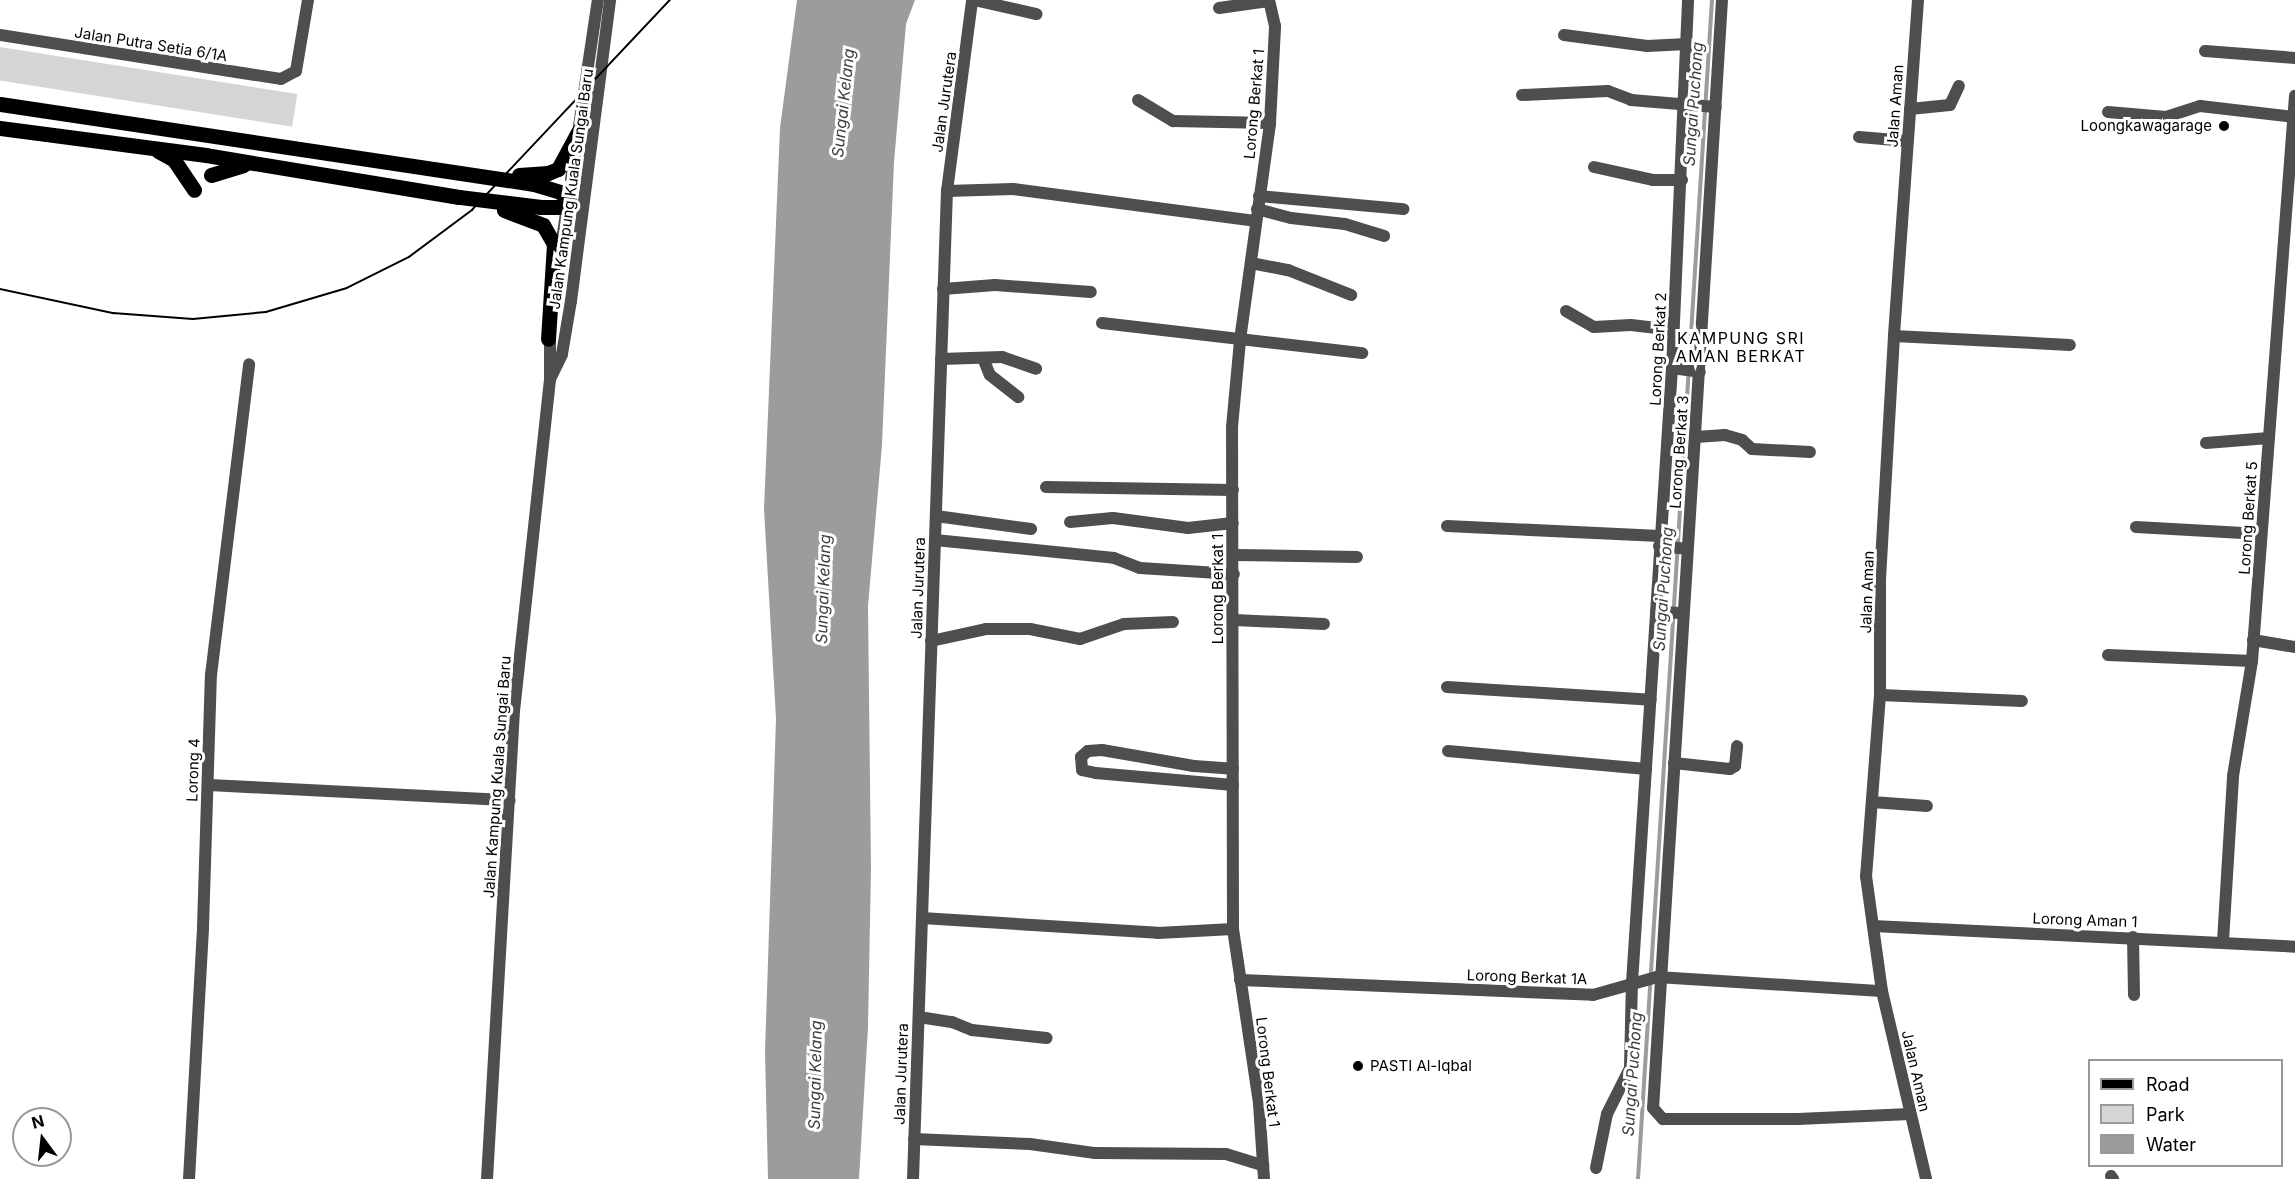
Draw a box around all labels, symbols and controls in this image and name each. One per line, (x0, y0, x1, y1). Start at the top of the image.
street label: Jalan Putra Setia 6/1A (73, 23, 229, 65)
water label: Sungai Puchong (1679, 41, 1707, 167)
water label: Sungai Kelang (828, 48, 858, 158)
street label: Lorong Berkat 1 (1240, 48, 1268, 160)
street label: Jalan Jurutera (928, 50, 960, 154)
street label: Jalan Aman (1883, 64, 1907, 148)
street label: Jalan Kampung Kuala Sungai Baru (545, 68, 597, 310)
place label: Loongkawagarage (2080, 117, 2212, 135)
marker: Loongkawagarage (2217, 119, 2231, 133)
street label: Lorong Berkat 2 (1646, 292, 1670, 406)
district label: KAMPUNG SRI AMAN BERKAT (1676, 328, 1806, 366)
street label: Lorong Berkat 3 (1666, 395, 1692, 509)
street label: Lorong Berkat 5 (2235, 461, 2261, 575)
water label: Sungai Puchong (1649, 526, 1677, 652)
water label: Sungai Kelang (811, 534, 835, 644)
street label: Lorong Berkat 1 (1209, 534, 1227, 644)
street label: Jalan Jurutera (907, 537, 929, 639)
street label: Jalan Aman (1857, 550, 1877, 634)
street label: Jalan Kampung Kuala Sungai Baru (480, 655, 514, 899)
street label: Lorong 4 (183, 738, 203, 802)
street label: Lorong Aman 1 (2032, 909, 2138, 931)
street label: Lorong Berkat 1A (1466, 966, 1588, 988)
water label: Sungai Puchong (1618, 1011, 1646, 1137)
street label: Lorong Berkat 1 (1252, 1016, 1284, 1128)
water label: Sungai Kelang (804, 1020, 826, 1130)
street label: Jalan Jurutera (890, 1023, 912, 1125)
street label: Jalan Aman (1898, 1029, 1934, 1113)
place label: PASTI Al-Iqbal (1370, 1057, 1472, 1075)
marker: PASTI Al-Iqbal (1351, 1059, 1365, 1073)
legend (2088, 1059, 2283, 1167)
text: Road (2146, 1074, 2189, 1095)
text: Park (2146, 1104, 2185, 1125)
north arrow (12, 1107, 72, 1167)
text: N (29, 1110, 46, 1133)
text: Water (2146, 1134, 2196, 1155)

